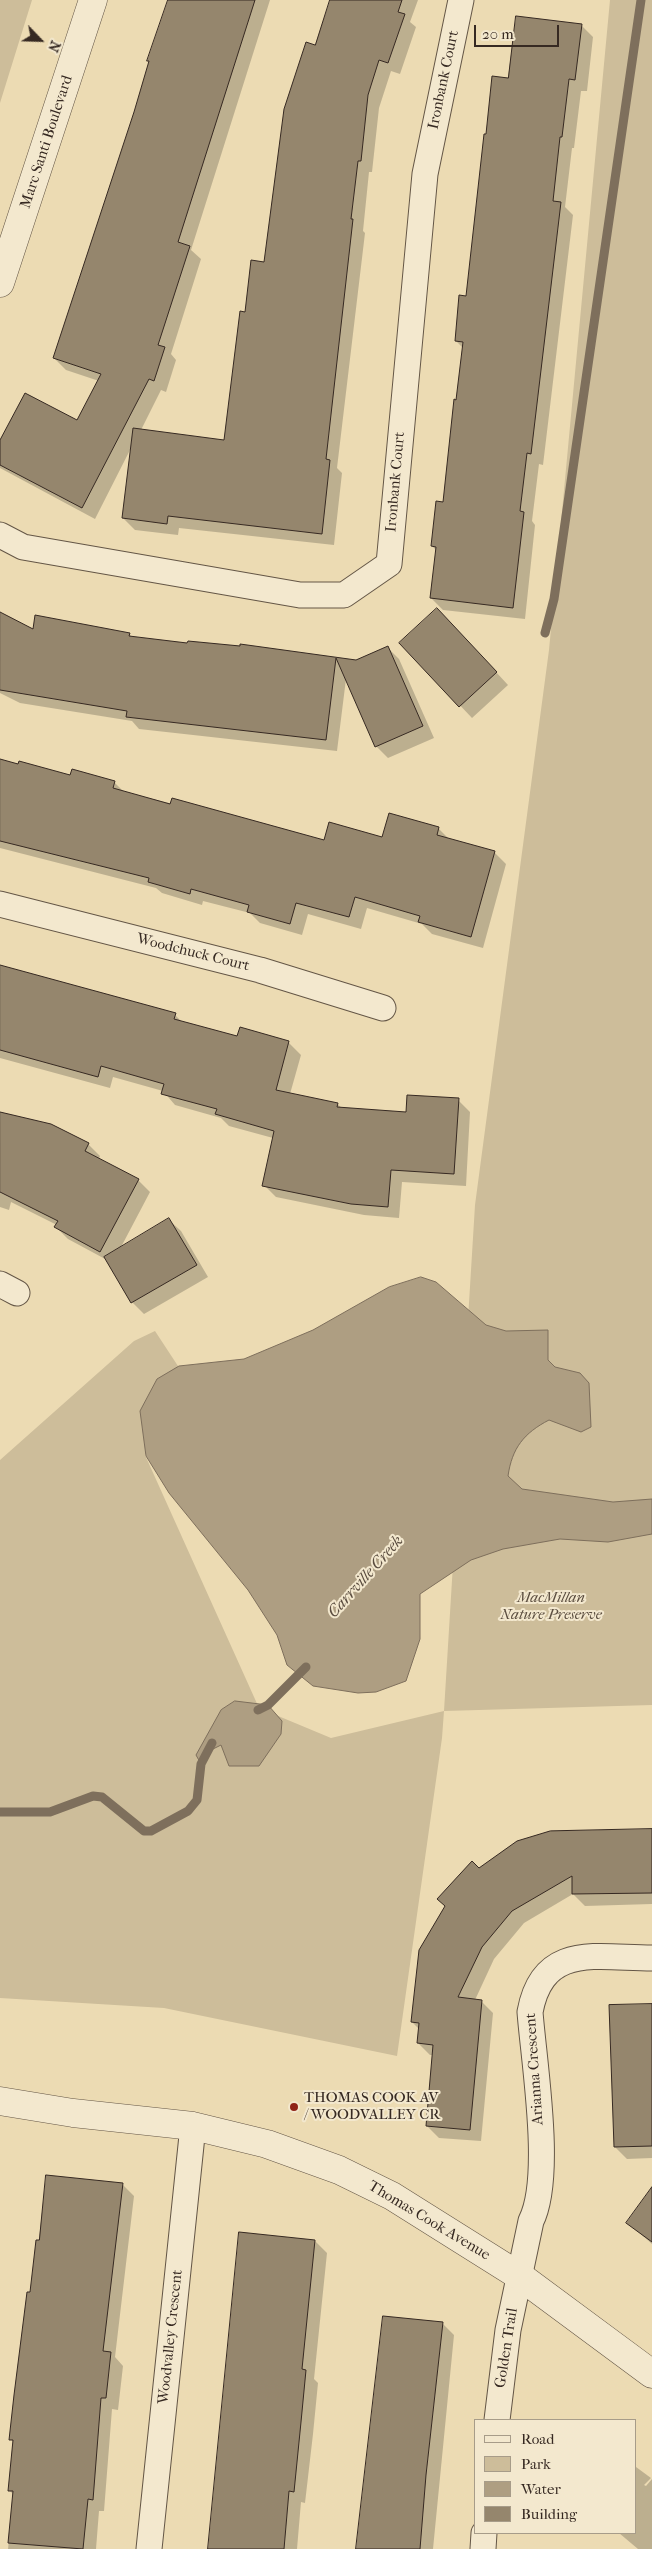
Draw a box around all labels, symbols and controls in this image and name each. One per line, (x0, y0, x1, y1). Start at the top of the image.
north arrow (15, 15, 65, 65)
scale bar (477, 15, 562, 47)
text: 20 m (482, 25, 514, 43)
street label: Ironbank Court (425, 29, 463, 131)
text: N (44, 38, 64, 55)
street label: Marc Santi Boulevard (17, 73, 77, 211)
street label: Ironbank Court (383, 431, 409, 533)
street label: Woodchuck Court (135, 930, 251, 976)
water label: Carrville Creek (324, 1532, 408, 1622)
park label: MacMillan Nature Preserve (500, 1589, 602, 1624)
street label: Arianna Crescent (522, 2012, 548, 2126)
place label: THOMAS COOK AV / WOODVALLEY CR (304, 2089, 440, 2124)
marker: THOMAS COOK AV / WOODVALLEY CR (288, 2101, 300, 2113)
street label: Thomas Cook Avenue (365, 2177, 493, 2265)
street label: Woodvalley Crescent (155, 2269, 187, 2405)
street label: Golden Trail (492, 2307, 522, 2389)
legend (474, 2419, 637, 2534)
text: Road (521, 2430, 554, 2448)
text: Park (521, 2455, 551, 2473)
text: Water (521, 2480, 561, 2498)
text: Building (521, 2505, 577, 2523)

